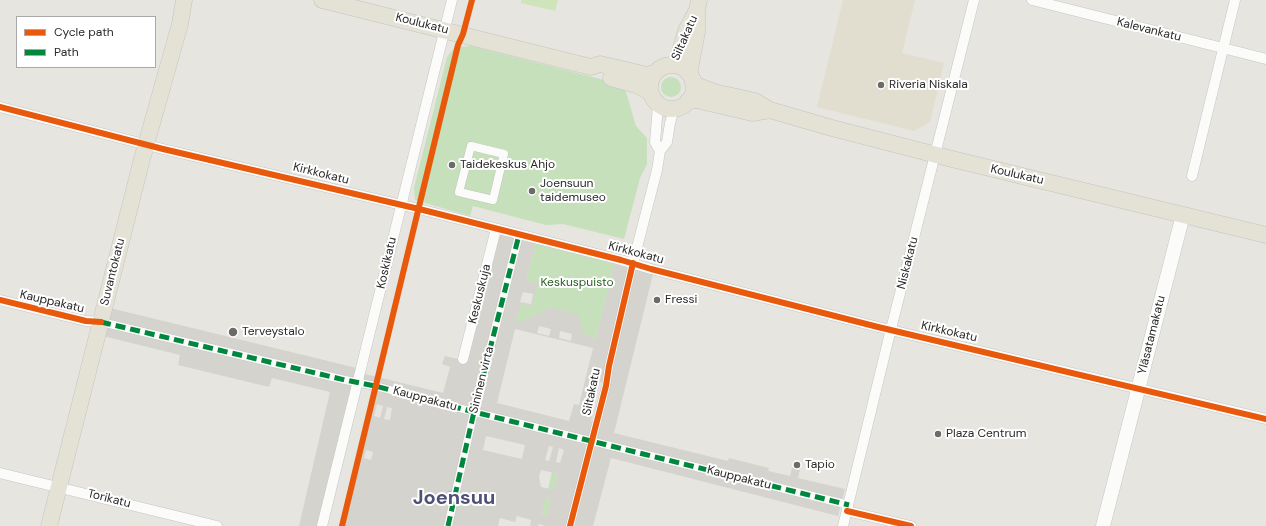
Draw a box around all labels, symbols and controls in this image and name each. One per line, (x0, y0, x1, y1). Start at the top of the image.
street label: Koulukatu (394, 10, 450, 38)
street label: Siltakatu (669, 13, 701, 63)
street label: Kalevankatu (1115, 15, 1183, 45)
legend (16, 16, 156, 68)
text: Cycle path (54, 24, 114, 40)
text: Path (54, 44, 79, 60)
place label: Riveria Niskala (889, 78, 968, 92)
marker: Riveria Niskala (876, 80, 886, 90)
place label: Taidekeskus Ahjo (460, 158, 555, 172)
street label: Kirkkokatu (292, 160, 350, 188)
marker: Taidekeskus Ahjo (447, 160, 457, 170)
street label: Koulukatu (989, 162, 1045, 188)
place label: Joensuun taidemuseo (540, 177, 606, 205)
marker: Joensuun taidemuseo (527, 186, 537, 196)
street label: Niskakatu (895, 235, 921, 291)
street label: Koskikatu (374, 236, 400, 290)
street label: Suvantokatu (98, 237, 128, 307)
street label: Kirkkokatu (607, 239, 665, 267)
street label: Keskuskuja (466, 263, 494, 325)
park label: Keskuspuisto (540, 276, 614, 290)
street label: Kauppakatu (18, 288, 86, 316)
place label: Fressi (665, 293, 697, 307)
street label: Yläsatamakatu (1135, 294, 1169, 376)
marker: Fressi (652, 295, 662, 305)
street label: Kirkkokatu (920, 319, 978, 345)
place label: Terveystalo (242, 325, 305, 339)
marker: Terveystalo (227, 326, 239, 338)
street label: Sininen virta (467, 345, 497, 415)
street label: Siltakatu (580, 367, 604, 417)
street label: Kauppakatu (391, 384, 459, 414)
place label: Plaza Centrum (946, 427, 1026, 441)
marker: Plaza Centrum (933, 429, 943, 439)
place label: Tapio (805, 458, 835, 472)
marker: Tapio (792, 460, 802, 470)
street label: Kauppakatu (705, 463, 773, 493)
street label: Torikatu (86, 487, 132, 511)
district label: Joensuu (413, 487, 495, 511)

